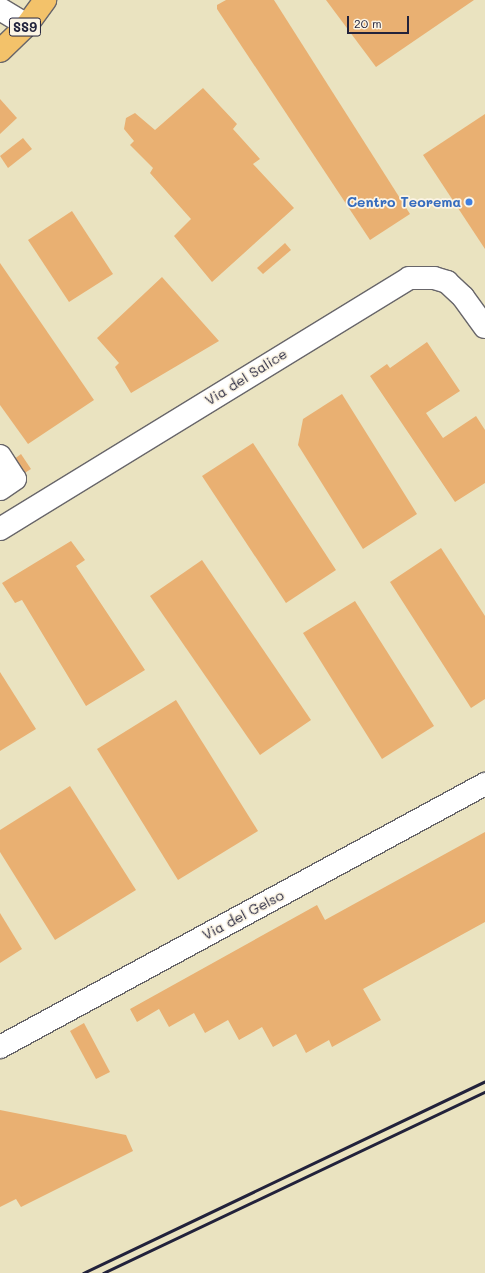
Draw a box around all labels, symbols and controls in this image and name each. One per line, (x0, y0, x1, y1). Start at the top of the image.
scale bar (349, 8, 411, 34)
text: 20 m (354, 15, 382, 31)
road number: SS9 (8, 16, 42, 38)
place label: Centro Teorema (347, 194, 461, 210)
marker: Centro Teorema (464, 197, 474, 207)
street label: Via del Salice (202, 345, 290, 409)
street label: Via del Gelso (199, 887, 287, 943)

